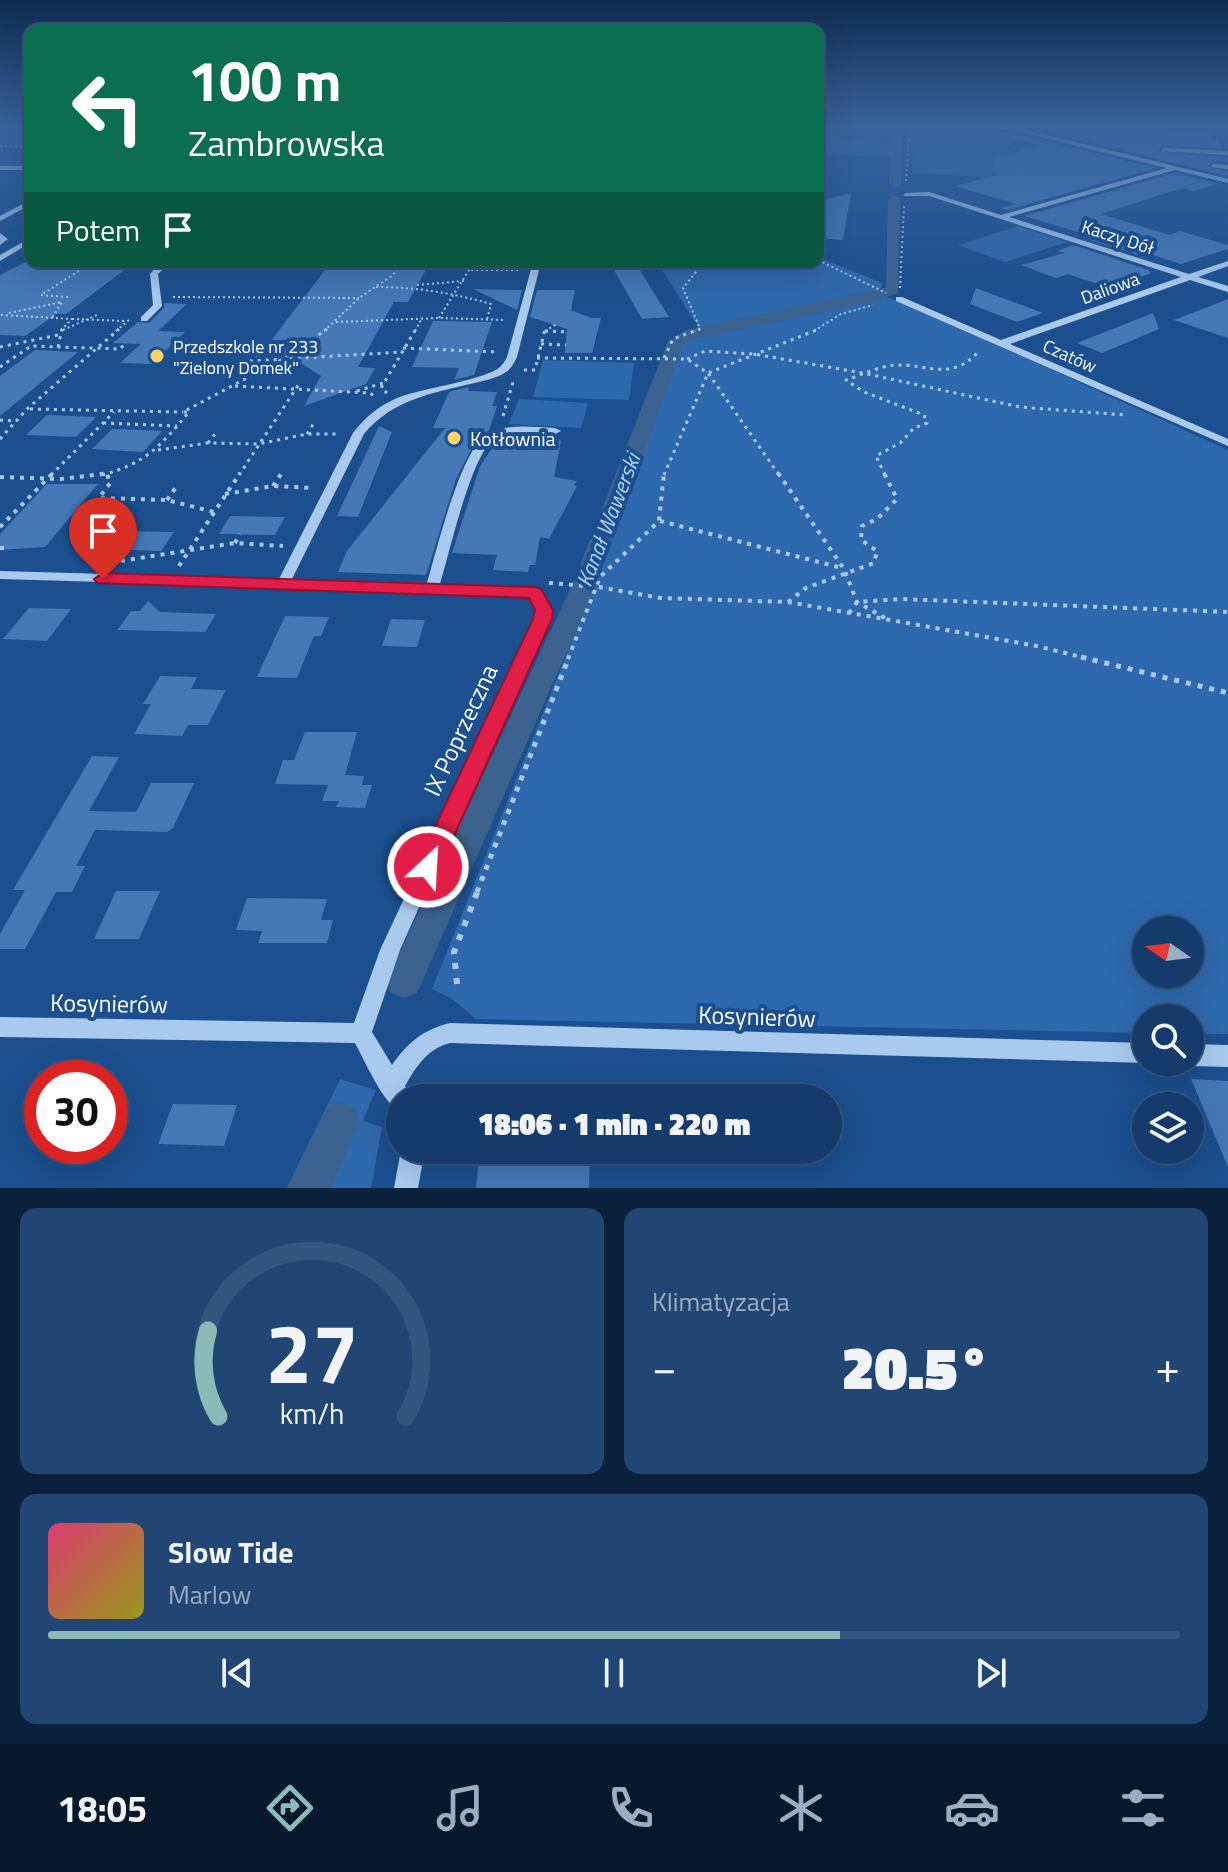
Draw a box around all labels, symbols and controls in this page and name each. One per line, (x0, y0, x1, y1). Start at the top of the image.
text: 100 m (188, 38, 341, 123)
icon: left (56, 56, 160, 160)
text: Zambrowska (188, 115, 385, 170)
text: Potem (56, 207, 140, 253)
icon: arrive (156, 208, 200, 252)
street label: Kaczy Dół (1078, 213, 1158, 262)
street label: Daliowa (1077, 265, 1143, 311)
street label: Czatów (1039, 332, 1102, 380)
place label: Przedszkole nr 233 "Zielony Domek" (173, 333, 318, 381)
marker: Przedszkole nr 233 "Zielony Domek" (148, 347, 166, 365)
place label: Kotłownia (470, 423, 556, 454)
marker: Kotłownia (445, 429, 463, 447)
water label: Kanał Wawerski (567, 446, 650, 592)
pin (69, 497, 137, 579)
icon: arrive (81, 509, 125, 553)
street label: IX Poprzeczna (414, 658, 506, 802)
position arrow (386, 825, 470, 909)
north arrow (1132, 916, 1204, 988)
map controls (1132, 916, 1204, 1164)
street label: Kosynierów (50, 984, 168, 1022)
street label: Kosynierów (698, 996, 816, 1036)
button: search (1132, 1004, 1204, 1076)
speed limit sign: 30 (24, 1060, 128, 1164)
button: layers (1132, 1092, 1204, 1164)
text: 18:06 · 1 min · 220 m (478, 1101, 750, 1147)
text: Klimatyzacja (652, 1282, 790, 1321)
text: 27 (265, 1289, 359, 1415)
text: 20.5° (842, 1321, 990, 1412)
text: − (652, 1333, 677, 1400)
text: + (1155, 1333, 1180, 1400)
text: km/h (280, 1392, 344, 1435)
text: Slow Tide (168, 1529, 293, 1575)
text: Marlow (168, 1575, 251, 1614)
icon: previous (215, 1651, 259, 1695)
icon: pause (592, 1651, 636, 1695)
icon: next (969, 1651, 1013, 1695)
icon: directions (262, 1780, 318, 1836)
icon: music (432, 1780, 488, 1836)
icon: phone (603, 1780, 659, 1836)
icon: climate (773, 1780, 829, 1836)
icon: car (944, 1780, 1000, 1836)
icon: filters (1115, 1780, 1171, 1836)
text: 18:05 (57, 1781, 147, 1836)

